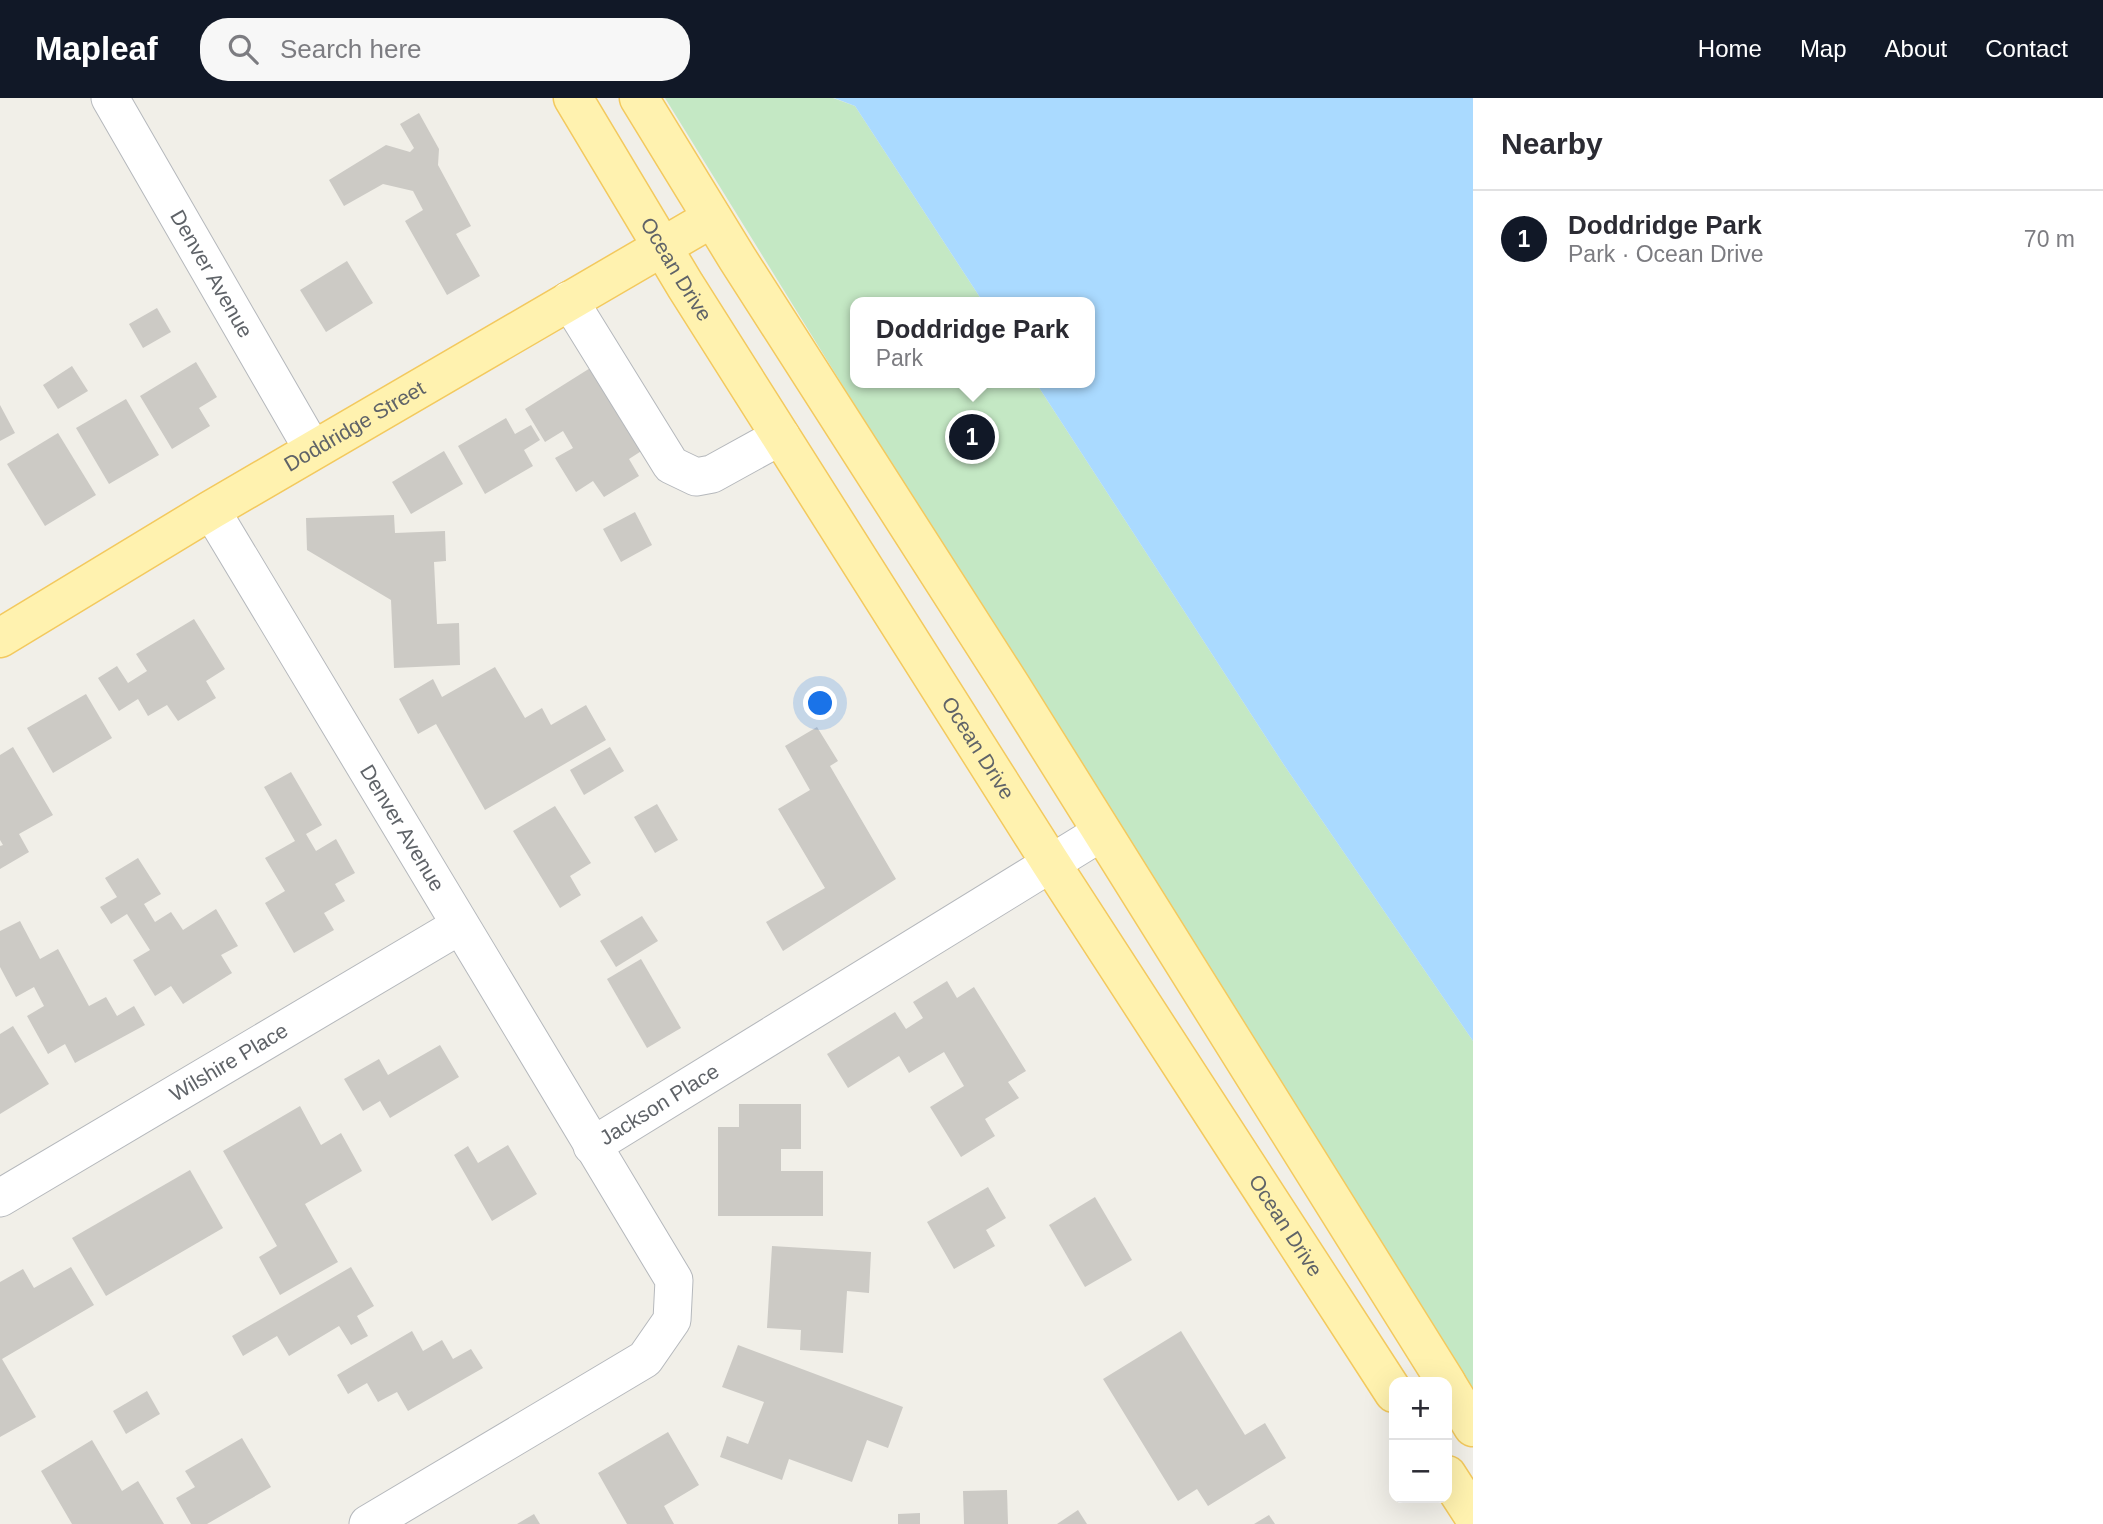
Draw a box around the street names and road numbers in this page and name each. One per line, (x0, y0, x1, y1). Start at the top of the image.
street label: Denver Avenue (166, 206, 258, 341)
street label: Ocean Drive (636, 213, 717, 325)
street label: Doddridge Street (280, 376, 429, 476)
street label: Ocean Drive (937, 692, 1019, 803)
street label: Denver Avenue (356, 760, 449, 895)
street label: Wilshire Place (165, 1018, 292, 1106)
street label: Jackson Place (595, 1059, 723, 1149)
street label: Ocean Drive (1245, 1170, 1327, 1281)

